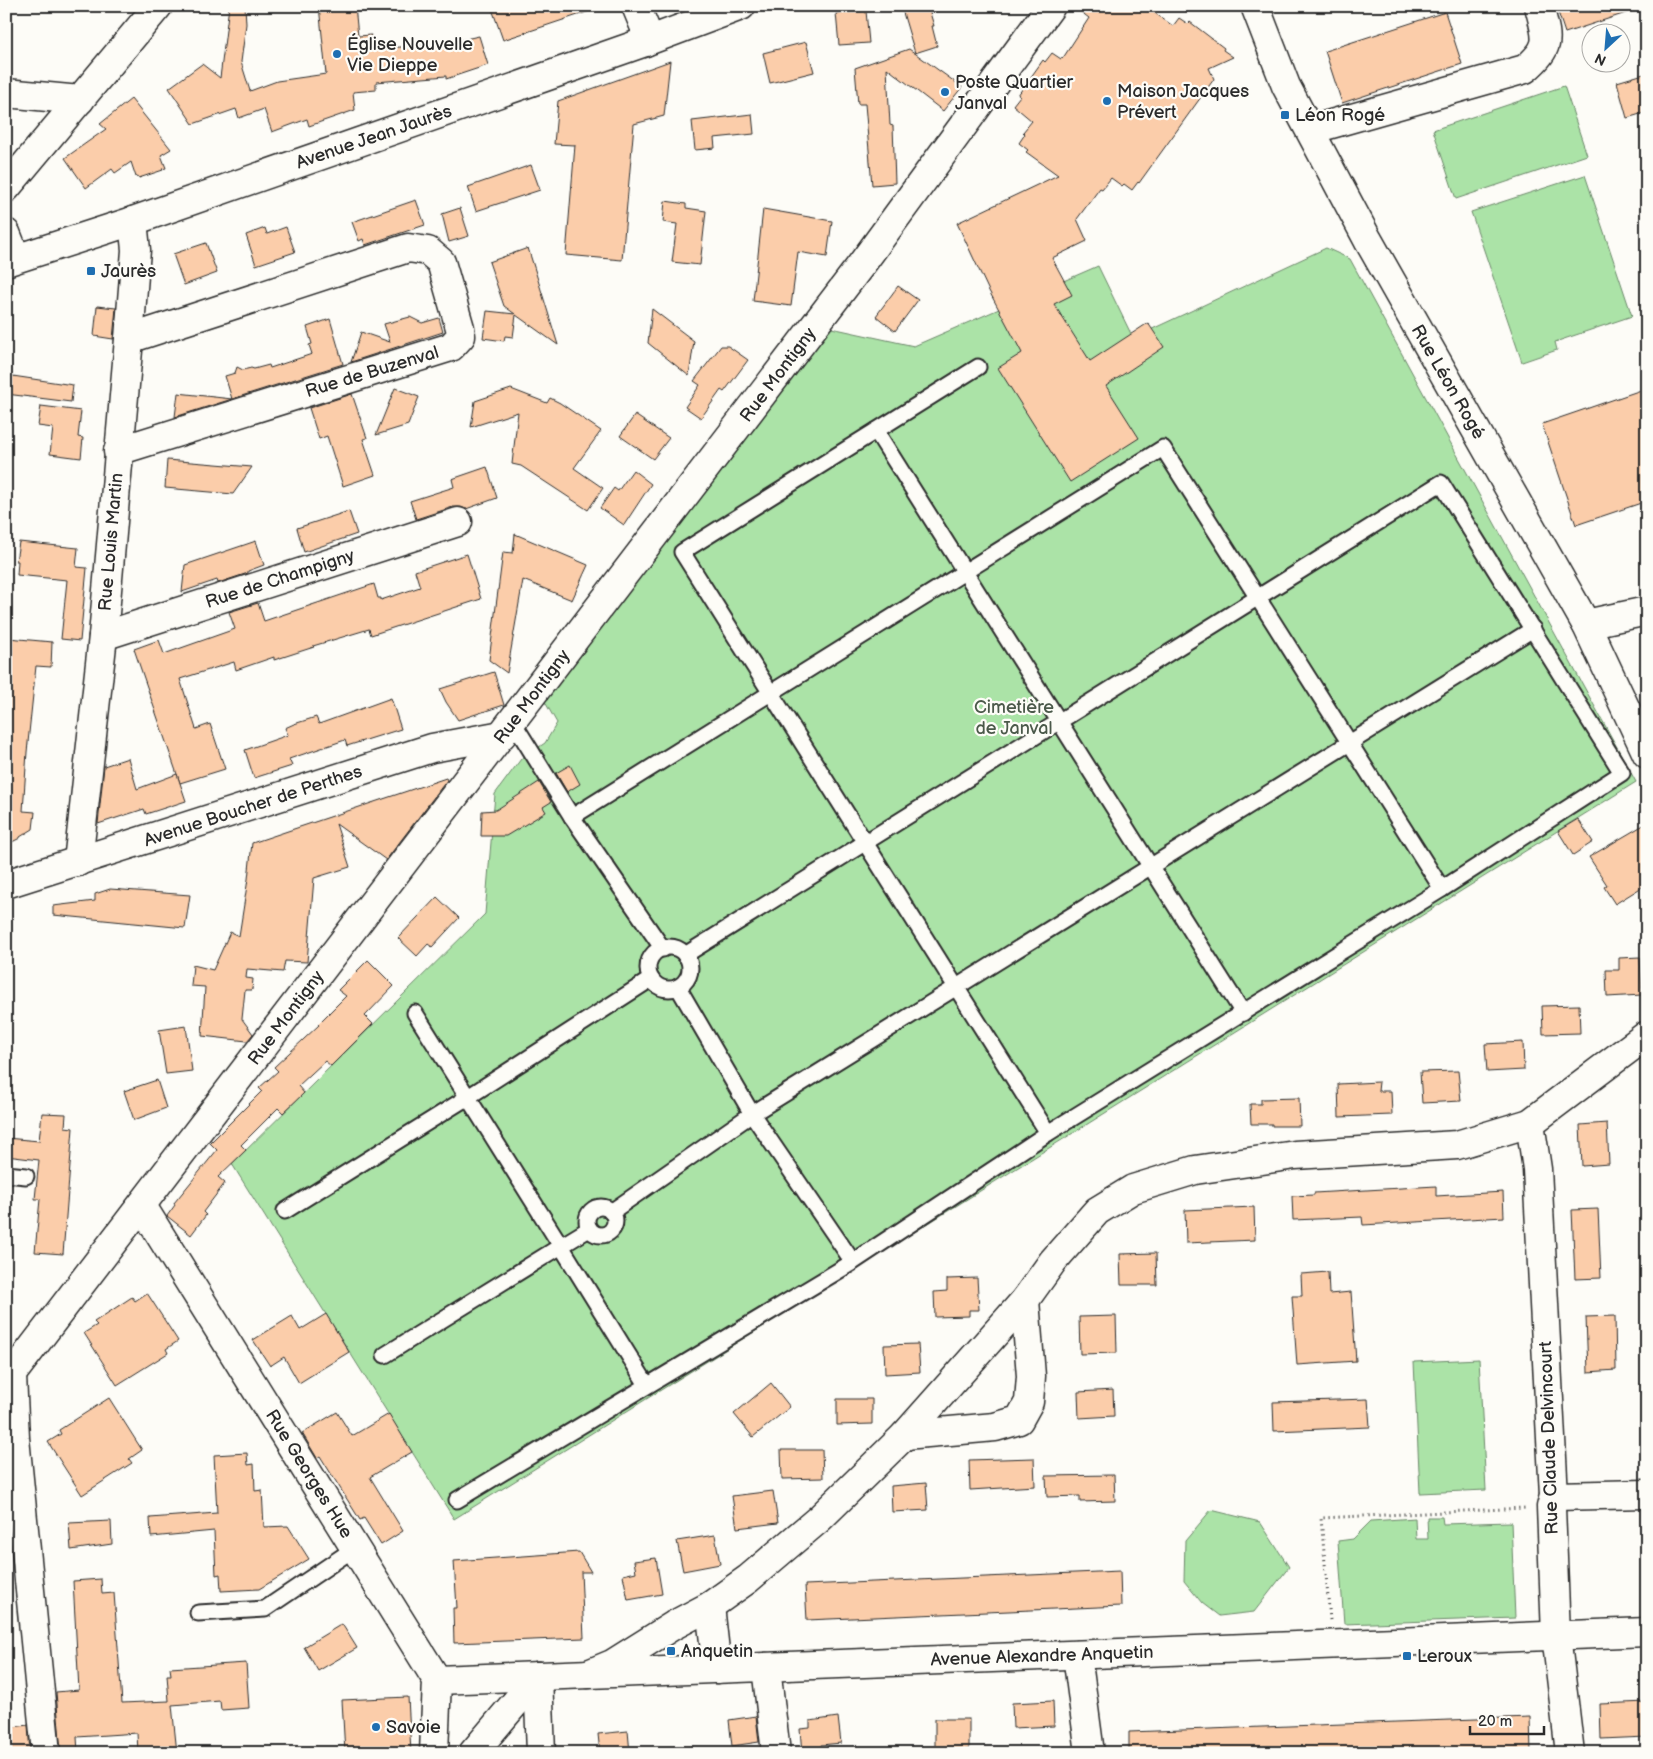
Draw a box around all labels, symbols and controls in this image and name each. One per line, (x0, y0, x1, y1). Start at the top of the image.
north arrow (1580, 22, 1630, 72)
place label: Église Nouvelle Vie Dieppe (347, 32, 473, 76)
marker: Église Nouvelle Vie Dieppe (331, 48, 343, 60)
text: N (1592, 49, 1609, 69)
place label: Poste Quartier Janval (955, 72, 1074, 114)
place label: Maison Jacques Prévert (1117, 81, 1249, 123)
marker: Poste Quartier Janval (939, 86, 951, 98)
marker: Maison Jacques Prévert (1101, 95, 1113, 107)
street label: Avenue Jean Jaurès (293, 100, 455, 174)
place label: Léon Rogé (1295, 105, 1385, 126)
marker: Léon Rogé (1279, 109, 1291, 121)
place label: Jaurès (101, 261, 156, 282)
marker: Jaurès (85, 265, 97, 277)
street label: Rue Léon Rogé (1407, 321, 1489, 443)
street label: Rue Montigny (736, 323, 821, 426)
street label: Rue de Buzenval (303, 342, 441, 402)
street label: Rue Louis Martin (95, 472, 127, 612)
street label: Rue de Champigny (203, 545, 358, 613)
street label: Rue Montigny (490, 645, 575, 748)
park label: Cimetière de Janval (974, 697, 1054, 739)
street label: Avenue Boucher de Perthes (141, 761, 365, 851)
street label: Rue Montigny (244, 966, 329, 1069)
street label: Rue Claude Delvincourt (1535, 1340, 1563, 1535)
street label: Rue Georges Hue (261, 1406, 357, 1542)
place label: Anquetin (681, 1641, 753, 1662)
street label: Avenue Alexandre Anquetin (930, 1642, 1154, 1670)
marker: Anquetin (665, 1645, 677, 1657)
place label: Leroux (1417, 1646, 1473, 1667)
marker: Leroux (1401, 1650, 1413, 1662)
scale bar (1470, 1704, 1544, 1736)
text: 20 m (1478, 1712, 1512, 1731)
place label: Savoie (386, 1717, 441, 1738)
marker: Savoie (370, 1721, 382, 1733)

